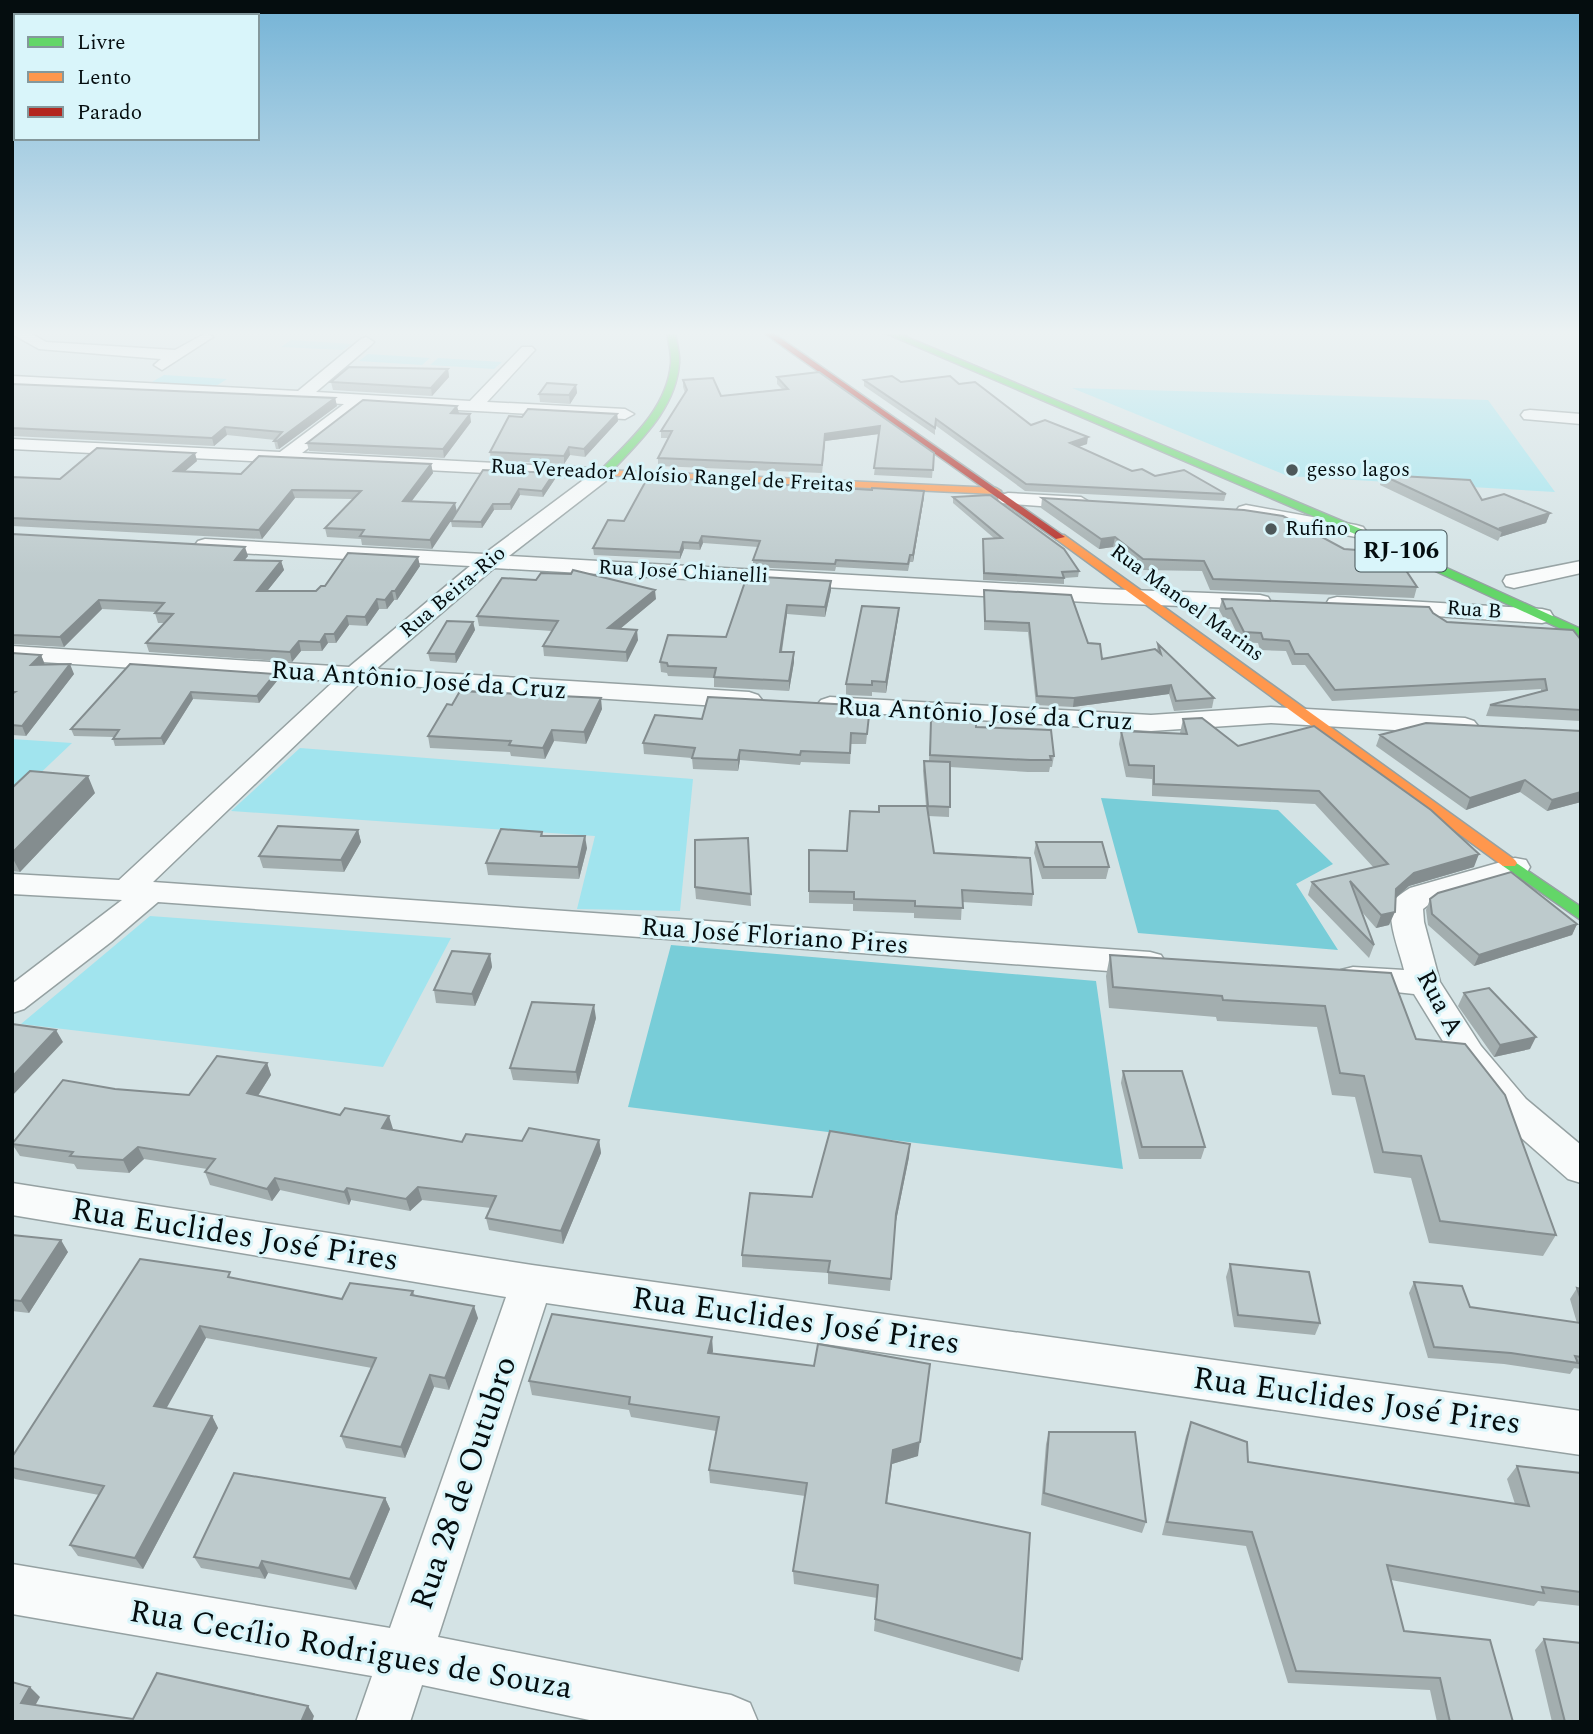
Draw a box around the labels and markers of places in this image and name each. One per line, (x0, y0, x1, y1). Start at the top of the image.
place label: gesso lagos (1306, 454, 1410, 486)
marker: gesso lagos (1284, 462, 1300, 478)
place label: Rufino (1285, 513, 1348, 545)
marker: Rufino (1263, 521, 1279, 537)

